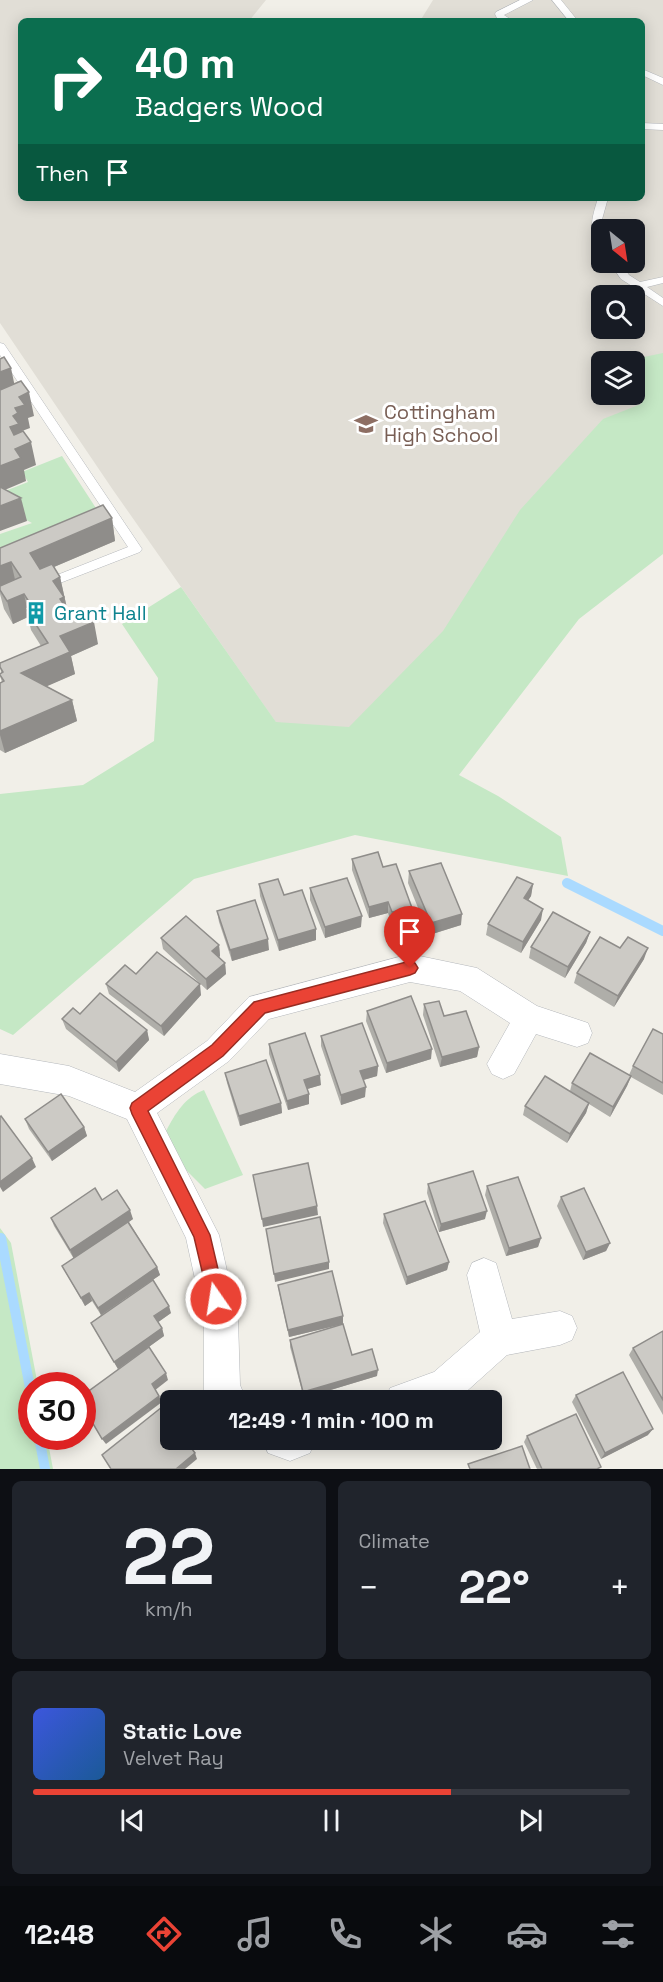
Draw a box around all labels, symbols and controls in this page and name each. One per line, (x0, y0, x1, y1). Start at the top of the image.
text: 40 m (135, 37, 235, 90)
icon: right (36, 42, 114, 120)
text: Badgers Wood (135, 89, 324, 124)
icon: arrive (101, 156, 134, 189)
text: Then (36, 159, 89, 187)
north arrow (591, 219, 645, 273)
map controls (591, 219, 645, 405)
button: search (591, 285, 645, 339)
button: layers (591, 351, 645, 405)
place label: Cottingham High School (384, 399, 498, 448)
school or university icon: Cottingham High School (353, 411, 379, 437)
building icon: Grant Hall (23, 600, 49, 626)
place label: Grant Hall (54, 600, 147, 626)
pin (384, 906, 435, 968)
icon: arrive (393, 915, 426, 948)
position arrow (184, 1267, 248, 1331)
speed limit sign: 30 (18, 1372, 96, 1450)
text: 12:49 · 1 min · 100 m (228, 1406, 434, 1434)
text: 22 (122, 1507, 215, 1607)
text: Climate (359, 1528, 430, 1554)
text: 22° (459, 1559, 530, 1616)
text: − (359, 1567, 379, 1609)
text: + (610, 1567, 630, 1609)
text: km/h (145, 1596, 193, 1622)
text: Static Love (123, 1717, 242, 1745)
text: Velvet Ray (123, 1745, 224, 1771)
icon: previous (116, 1804, 149, 1837)
icon: pause (315, 1804, 348, 1837)
icon: next (514, 1804, 547, 1837)
icon: directions (143, 1913, 185, 1955)
icon: music (234, 1913, 276, 1955)
icon: phone (324, 1913, 366, 1955)
icon: climate (415, 1913, 457, 1955)
icon: car (506, 1913, 548, 1955)
icon: filters (597, 1913, 639, 1955)
text: 12:48 (24, 1917, 94, 1952)

